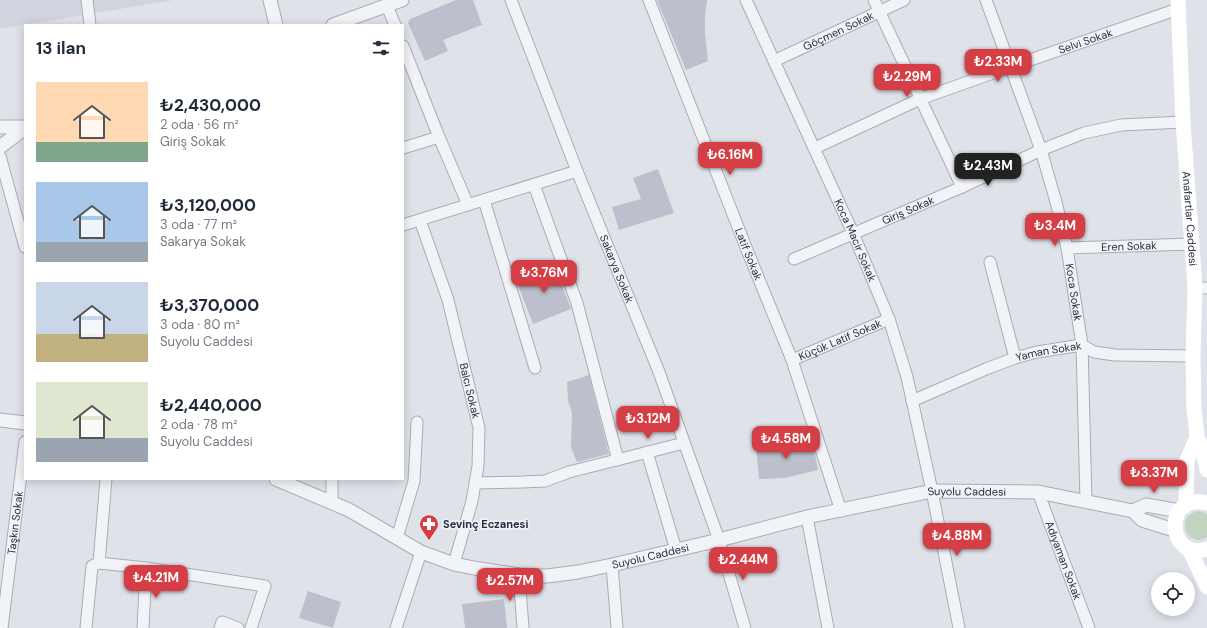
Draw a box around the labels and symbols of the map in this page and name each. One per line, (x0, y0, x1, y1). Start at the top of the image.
street label: Göçmen Sokak (801, 8, 876, 53)
street label: Selvi Sokak (1056, 25, 1115, 57)
pin: ₺2.33M (965, 49, 1031, 83)
pin: ₺2.29M (874, 64, 940, 98)
pin: ₺6.16M (697, 142, 763, 176)
pin: ₺2.43M (955, 153, 1021, 187)
street label: Anafartlar Caddesi (1180, 171, 1200, 266)
street label: Giriş Sokak (880, 193, 937, 228)
street label: Koca Macir Sokak (831, 197, 880, 284)
pin: ₺3.4M (1027, 213, 1083, 247)
street label: Latif Sokak (732, 226, 766, 283)
street label: Sakarya Sokak (597, 233, 637, 306)
street label: Eren Sokak (1101, 238, 1157, 254)
pin: ₺3.76M (511, 260, 577, 294)
street label: Koca Sokak (1063, 263, 1085, 322)
street label: Küçük Latif Sokak (796, 316, 884, 363)
street label: Yaman Sokak (1014, 338, 1083, 364)
street label: Balcı Sokak (456, 361, 484, 420)
pin: ₺3.12M (615, 406, 681, 440)
pin: ₺4.58M (753, 426, 819, 460)
pin: ₺3.37M (1121, 460, 1187, 494)
street label: Suyolu Caddesi (926, 484, 1006, 499)
street label: Taşkın Sokak (4, 490, 26, 555)
pharmacy icon: Sevinç Eczanesi (418, 513, 440, 541)
place label: Sevinç Eczanesi (443, 517, 528, 531)
street label: Adıyaman Sokak (1042, 519, 1085, 602)
pin: ₺4.88M (924, 523, 990, 557)
street label: Suyolu Caddesi (610, 540, 690, 572)
pin: ₺2.44M (710, 547, 776, 581)
pin: ₺4.21M (123, 565, 189, 599)
pin: ₺2.57M (477, 568, 543, 602)

